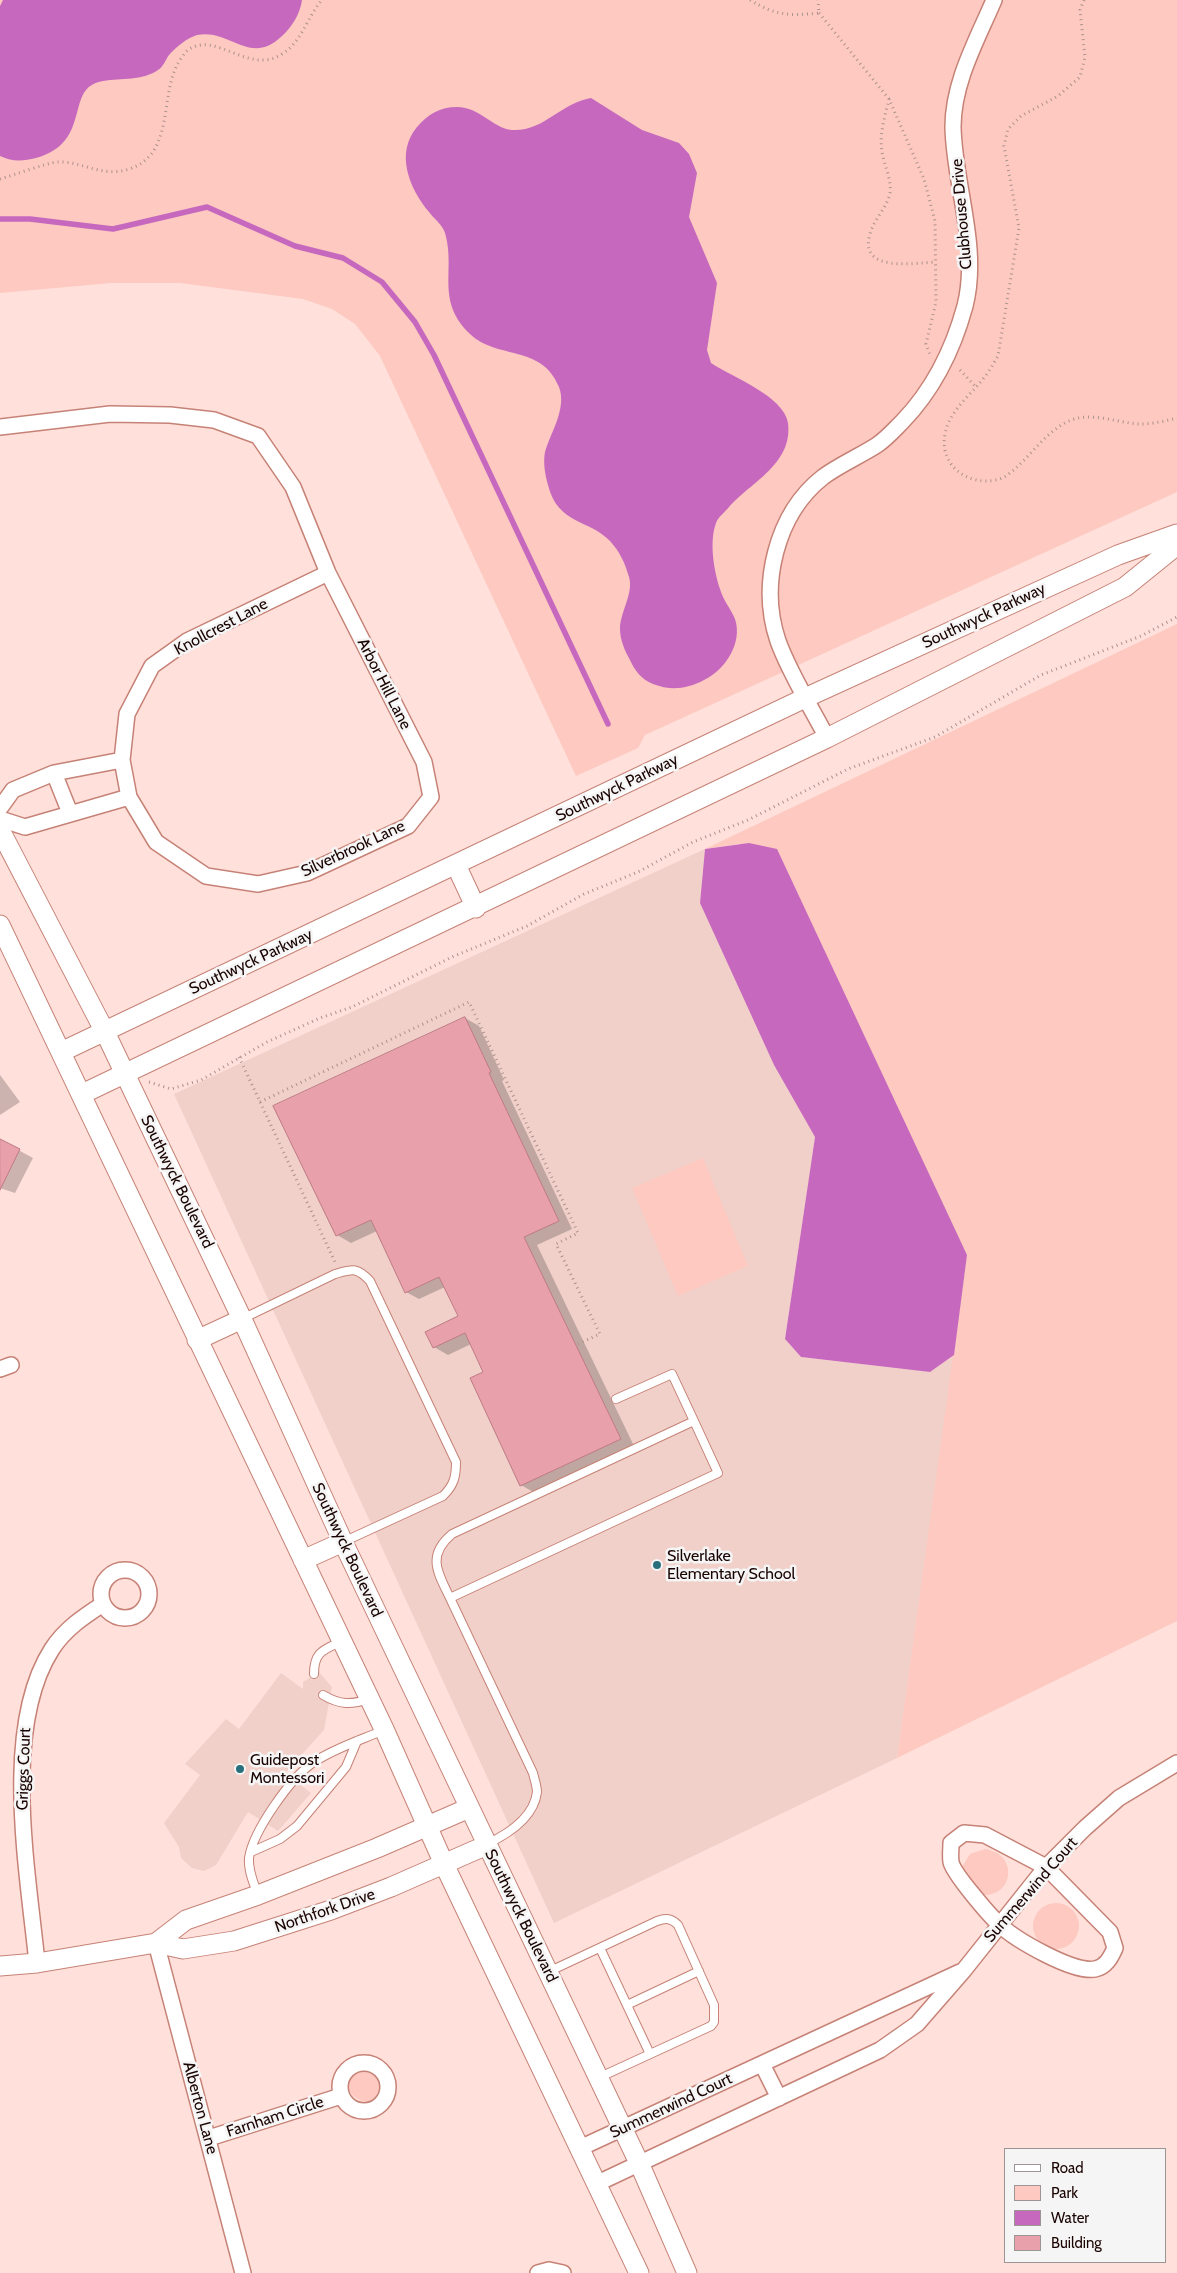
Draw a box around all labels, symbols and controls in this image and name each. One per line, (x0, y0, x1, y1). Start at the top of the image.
street label: Clubhouse Drive (948, 158, 976, 270)
street label: Southwyck Parkway (919, 579, 1049, 653)
street label: Knollcrest Lane (171, 594, 271, 660)
street label: Arbor Hill Lane (353, 635, 415, 733)
street label: Southwyck Parkway (553, 750, 681, 826)
street label: Silverbrook Lane (298, 817, 408, 881)
street label: Southwyck Parkway (186, 925, 316, 999)
street label: Southwyck Boulevard (136, 1112, 218, 1252)
street label: Southwyck Boulevard (307, 1480, 387, 1620)
place label: Silverlake Elementary School (667, 1546, 795, 1584)
marker: Silverlake Elementary School (651, 1559, 663, 1571)
street label: Griggs Court (13, 1727, 35, 1811)
place label: Guidepost Montessori (250, 1750, 324, 1788)
marker: Guidepost Montessori (234, 1763, 246, 1775)
street label: Summerwind Court (980, 1834, 1082, 1946)
street label: Southwyck Boulevard (480, 1846, 562, 1986)
street label: Northfork Drive (272, 1885, 378, 1937)
street label: Alberton Lane (178, 2060, 222, 2156)
street label: Summerwind Court (607, 2069, 735, 2143)
street label: Farnham Circle (224, 2092, 326, 2142)
legend (1004, 2148, 1167, 2263)
text: Road (1051, 2159, 1084, 2177)
text: Park (1051, 2184, 1078, 2202)
text: Water (1051, 2209, 1089, 2227)
text: Building (1051, 2234, 1102, 2252)

